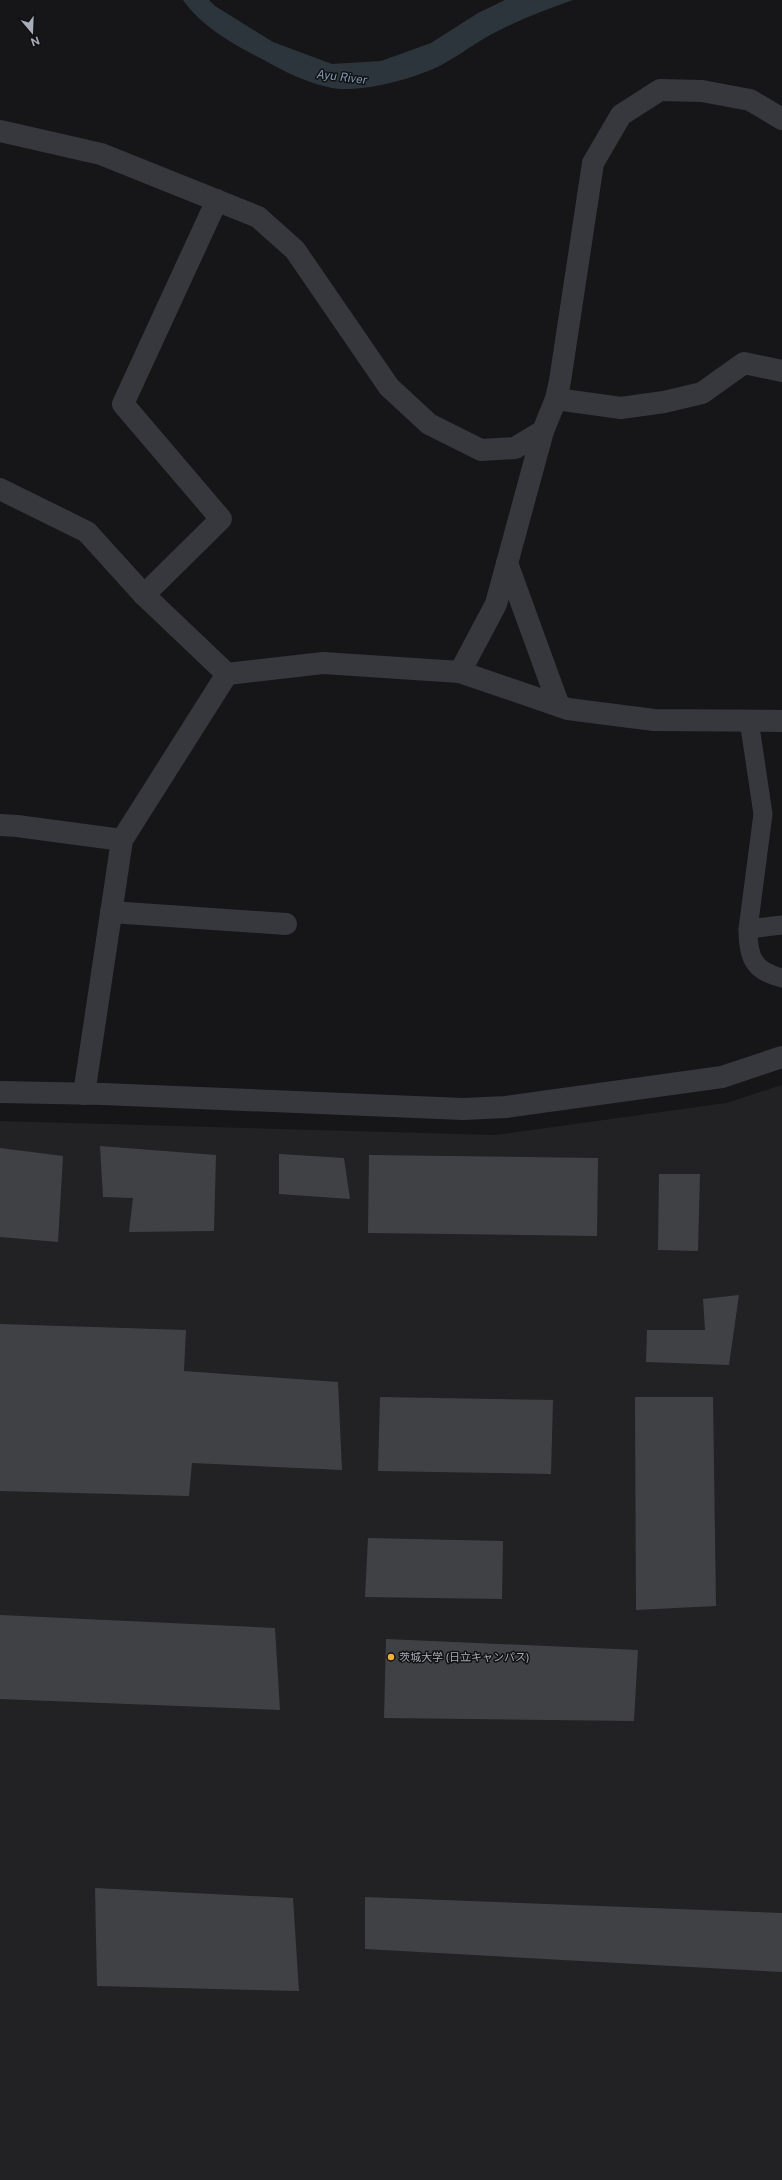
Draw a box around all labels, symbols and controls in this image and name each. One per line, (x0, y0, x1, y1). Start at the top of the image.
north arrow (12, 12, 52, 52)
text: N (29, 34, 41, 49)
water label: Ayu River (316, 67, 368, 87)
place label: 茨城大学 (日立キャンパス) (399, 1651, 529, 1663)
marker: 茨城大学 (日立キャンパス) (386, 1652, 396, 1662)

